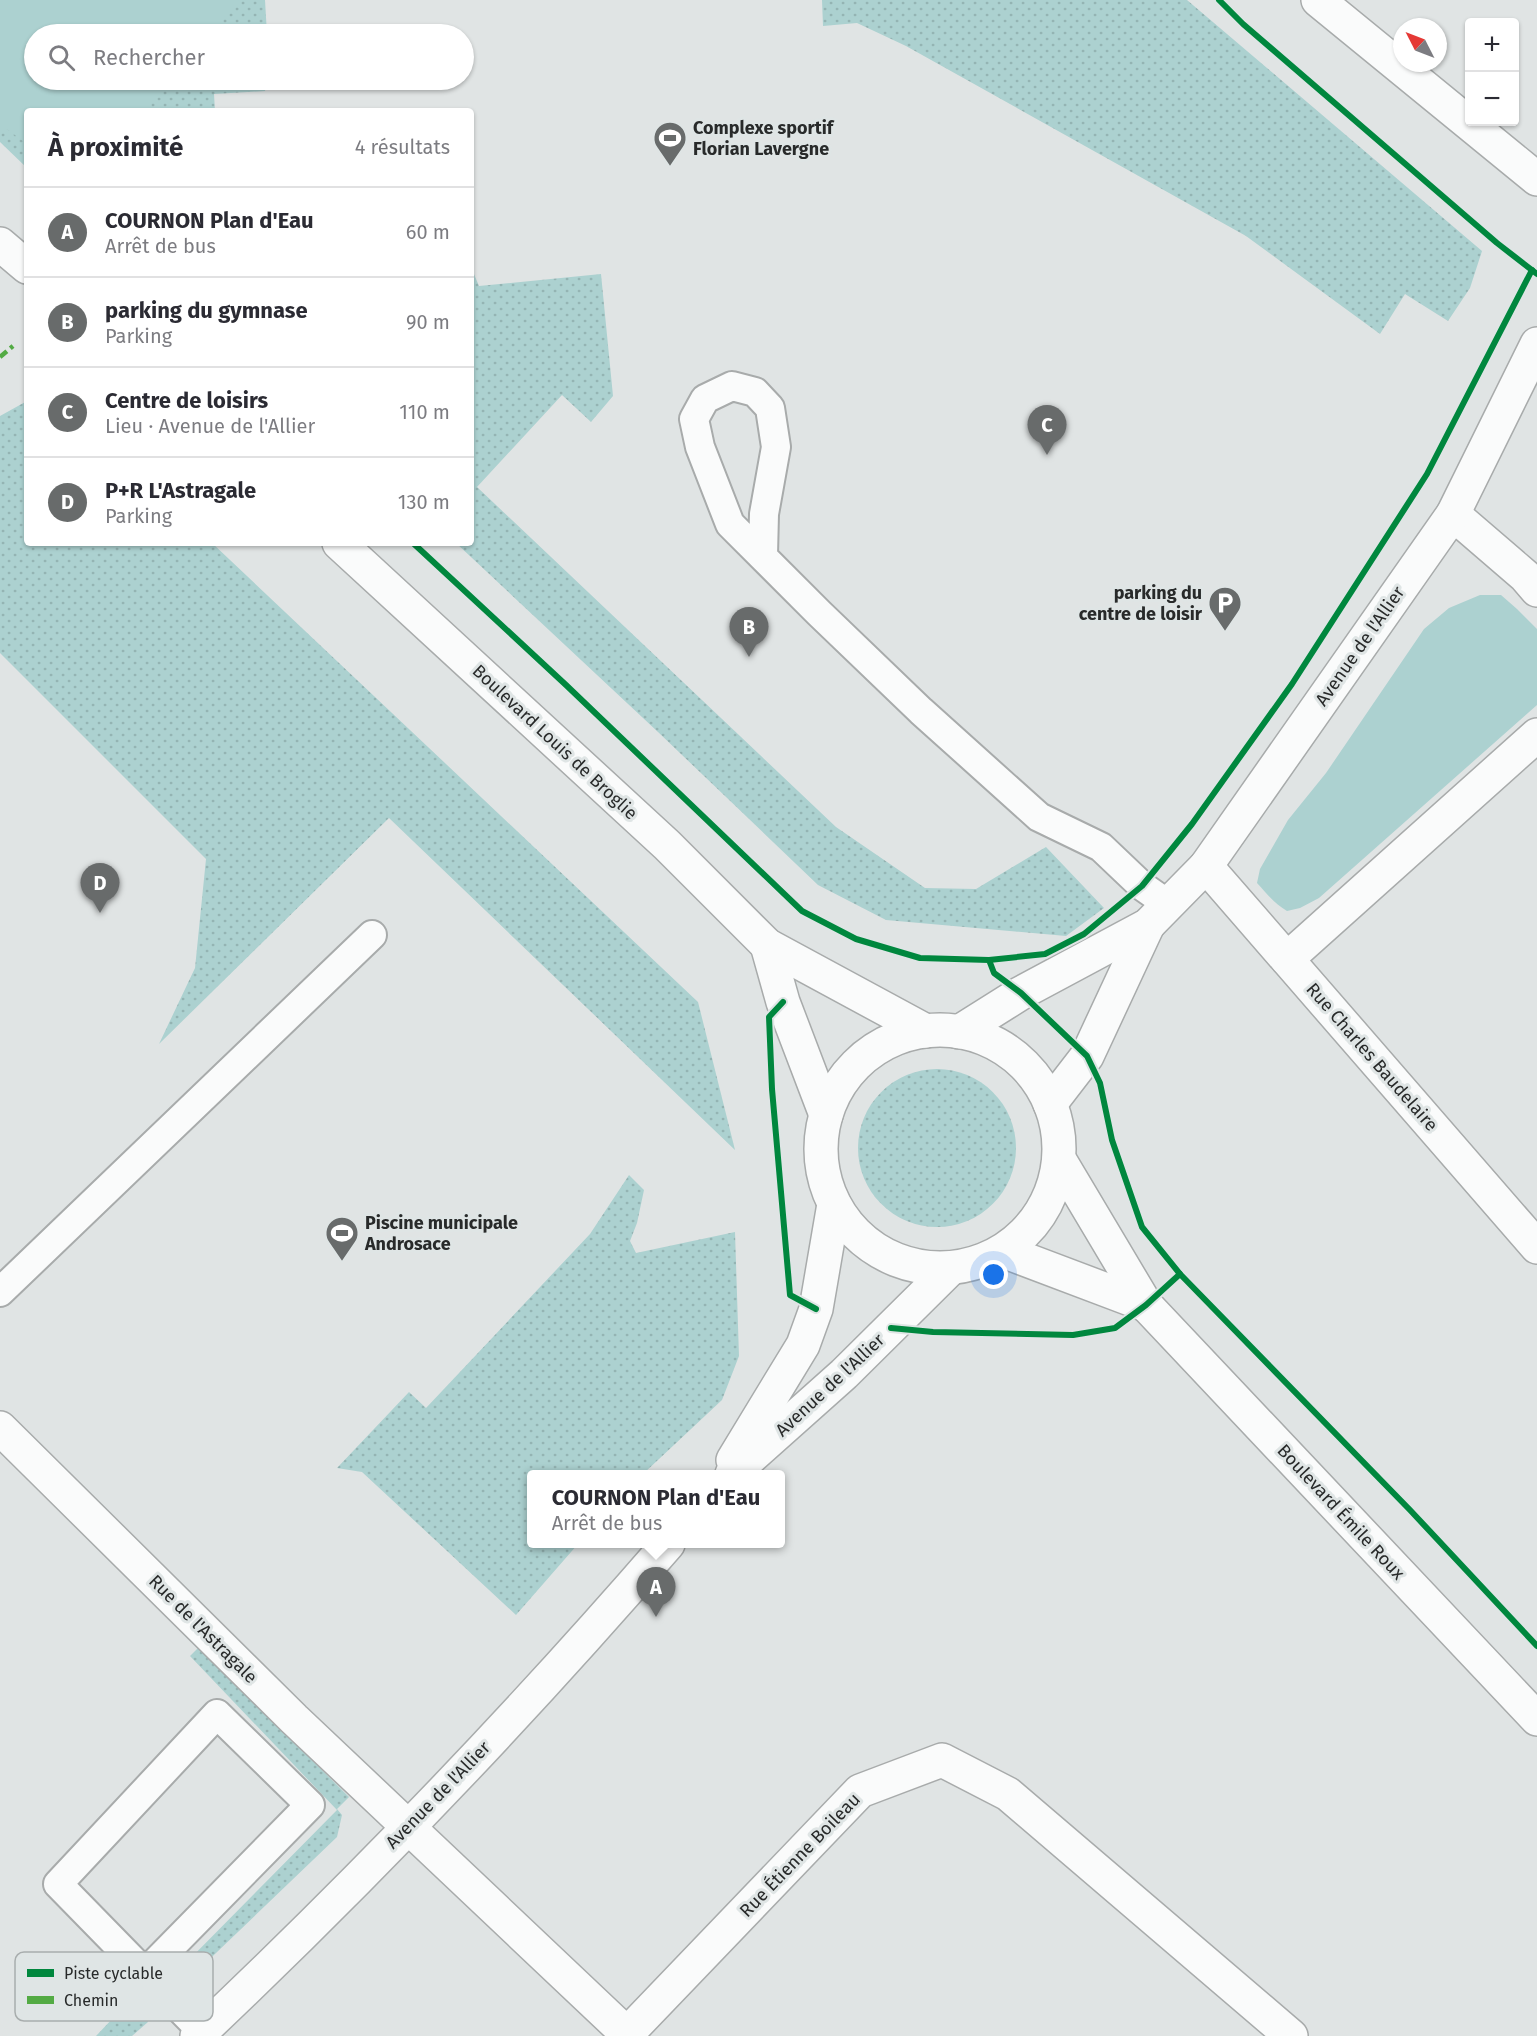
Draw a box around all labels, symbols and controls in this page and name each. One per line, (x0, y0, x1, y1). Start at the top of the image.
north arrow (1393, 18, 1447, 72)
map controls (1465, 18, 1519, 126)
button: + (1465, 18, 1519, 72)
search box (24, 24, 474, 90)
icon: search (45, 41, 78, 74)
text: Rechercher (93, 44, 205, 71)
button: − (1465, 72, 1519, 126)
place label: Complexe sportif Florian Lavergne (693, 117, 835, 160)
sports icon: Complexe sportif Florian Lavergne (652, 120, 688, 167)
text: À proximité (48, 132, 183, 163)
text: 4 résultats (355, 135, 450, 159)
text: COURNON Plan d'Eau (105, 207, 314, 234)
text: A (62, 220, 73, 244)
text: 60 m (406, 220, 450, 244)
text: Arrêt de bus (105, 234, 216, 258)
text: parking du gymnase (105, 297, 308, 324)
text: B (61, 310, 74, 334)
text: 90 m (406, 310, 450, 334)
text: Parking (105, 324, 172, 348)
text: Centre de loisirs (105, 387, 268, 414)
text: C (62, 400, 73, 424)
text: 110 m (399, 400, 450, 424)
pin: C (1028, 406, 1066, 455)
text: Lieu · Avenue de l'Allier (105, 414, 315, 438)
text: P+R L'Astragale (105, 477, 256, 504)
text: D (61, 490, 74, 514)
text: 130 m (398, 490, 450, 514)
text: Parking (105, 504, 172, 528)
place label: parking du centre de loisir (1079, 582, 1203, 625)
street label: Avenue de l'Allier (1311, 582, 1409, 710)
parking icon: parking du centre de loisir (1207, 585, 1243, 632)
pin: B (730, 608, 768, 657)
street label: Boulevard Louis de Broglie (468, 660, 642, 824)
pin: D (80, 864, 120, 913)
street label: Rue Charles Baudelaire (1302, 978, 1442, 1136)
place label: Piscine municipale Androsace (364, 1212, 518, 1255)
sports icon: Piscine municipale Androsace (324, 1215, 360, 1262)
your location (979, 1260, 1008, 1289)
street label: Avenue de l'Allier (771, 1329, 889, 1441)
street label: Boulevard Émile Roux (1273, 1439, 1410, 1584)
popup (527, 1470, 785, 1548)
text: COURNON Plan d'Eau (552, 1484, 760, 1511)
text: Arrêt de bus (552, 1511, 662, 1535)
pin: A (636, 1568, 676, 1617)
street label: Rue de l'Astragale (144, 1570, 262, 1688)
street label: Avenue de l'Allier (381, 1737, 495, 1853)
street label: Rue Étienne Boileau (734, 1788, 865, 1922)
legend (15, 1952, 213, 2021)
text: Piste cyclable (64, 1964, 163, 1983)
text: Chemin (64, 1991, 119, 2010)

